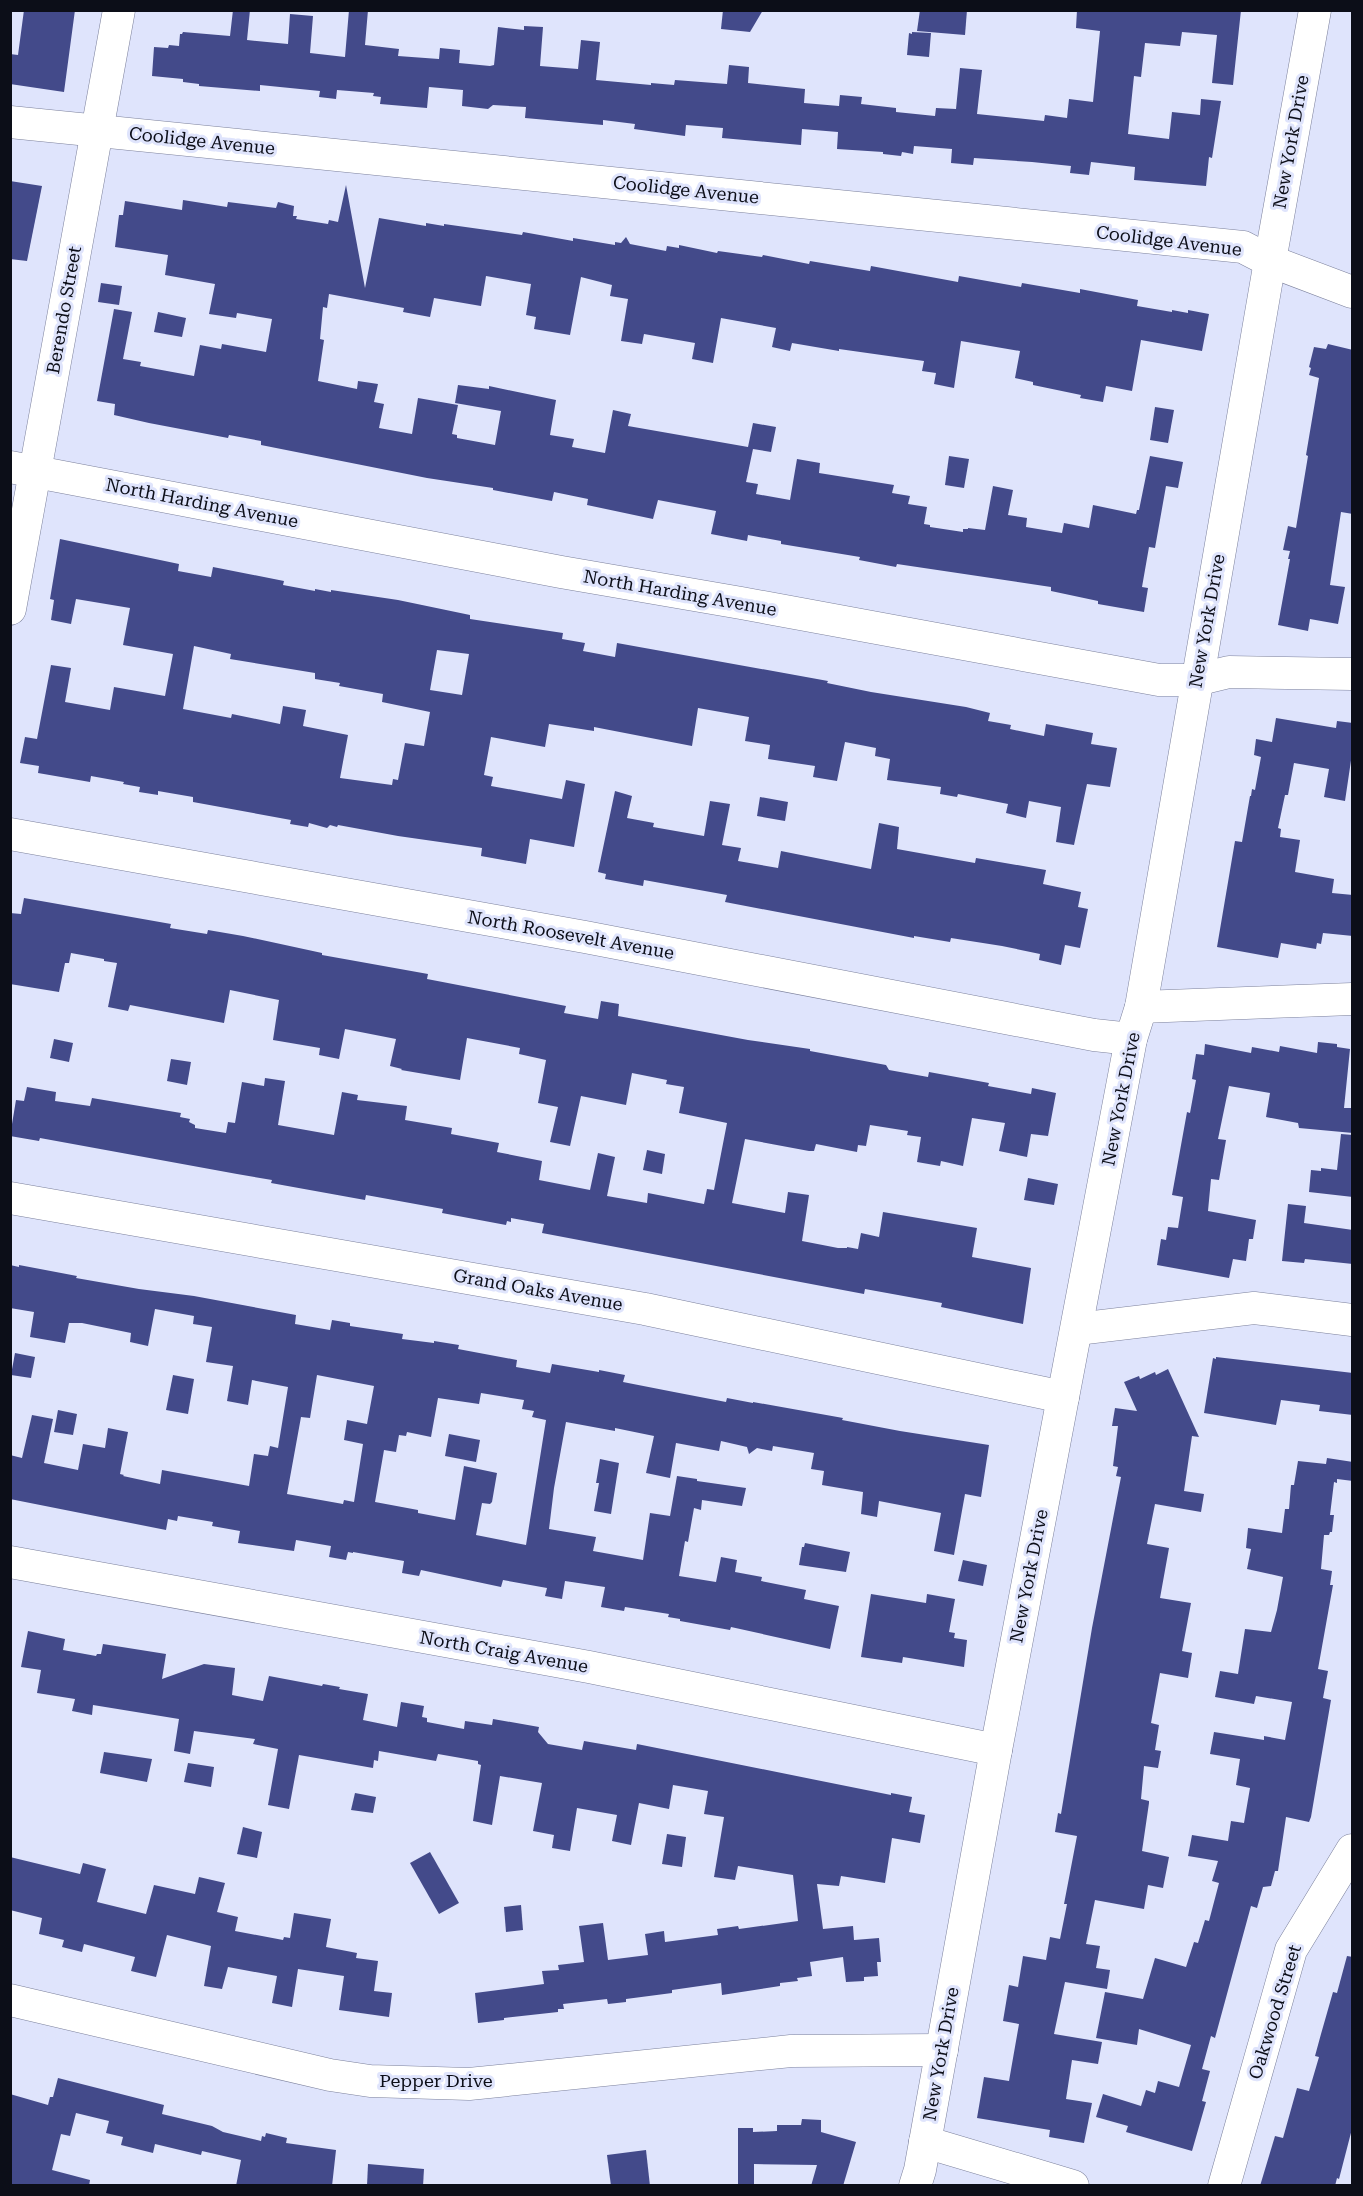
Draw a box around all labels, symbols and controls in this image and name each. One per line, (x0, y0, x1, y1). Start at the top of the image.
street label: New York Drive (1268, 73, 1313, 211)
street label: Coolidge Avenue (128, 122, 276, 159)
street label: Coolidge Avenue (612, 171, 760, 208)
street label: Coolidge Avenue (1095, 221, 1243, 260)
street label: Berendo Street (42, 244, 85, 376)
street label: North Harding Avenue (104, 474, 300, 532)
street label: New York Drive (1184, 552, 1229, 690)
street label: North Harding Avenue (582, 565, 778, 620)
street label: North Roosevelt Avenue (466, 906, 676, 963)
street label: New York Drive (1097, 1030, 1144, 1168)
street label: Grand Oaks Avenue (452, 1264, 625, 1315)
street label: New York Drive (1005, 1507, 1052, 1645)
street label: North Craig Avenue (418, 1626, 590, 1677)
street label: Oakwood Street (1244, 1942, 1305, 2082)
street label: New York Drive (918, 1985, 963, 2123)
street label: Pepper Drive (379, 2070, 493, 2091)

